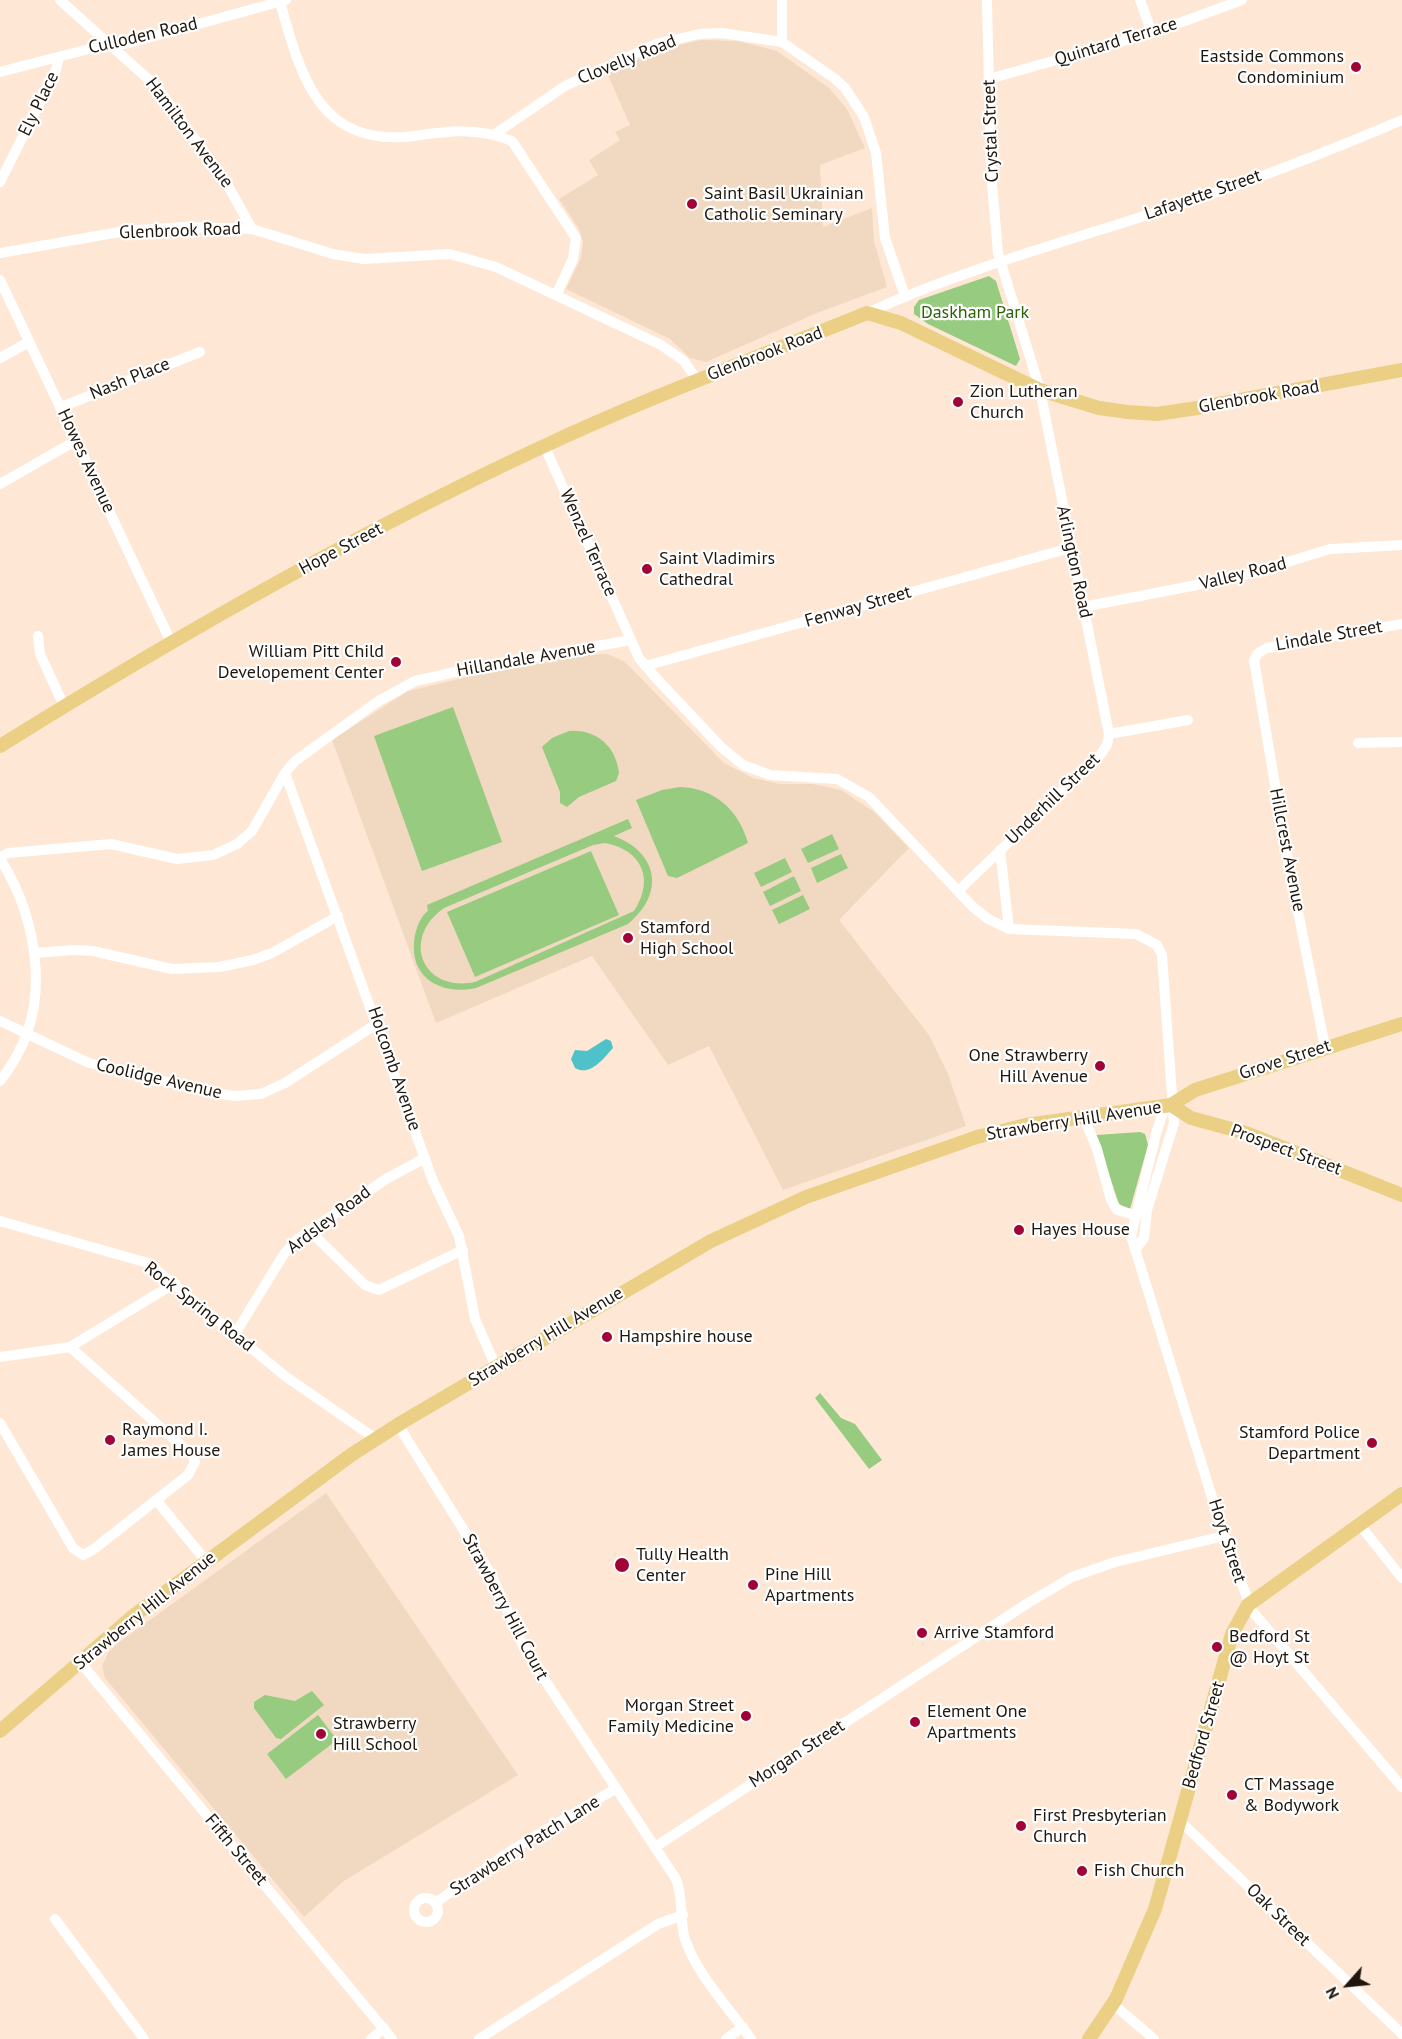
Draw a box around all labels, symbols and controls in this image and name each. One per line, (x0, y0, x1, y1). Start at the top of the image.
street label: Culloden Road (86, 13, 200, 59)
street label: Quintard Terrace (1052, 13, 1180, 71)
street label: Clovelly Road (575, 30, 679, 90)
place label: Eastside Commons Condominium (1200, 46, 1344, 88)
marker: Eastside Commons Condominium (1349, 60, 1363, 74)
street label: Ely Place (14, 68, 64, 140)
street label: Hamilton Avenue (141, 74, 237, 192)
street label: Crystal Street (978, 79, 1004, 183)
street label: Lafayette Street (1142, 165, 1264, 225)
place label: Saint Basil Ukrainian Catholic Seminary (704, 183, 864, 226)
marker: Saint Basil Ukrainian Catholic Seminary (685, 197, 699, 211)
street label: Glenbrook Road (119, 218, 241, 244)
park label: Daskham Park (921, 302, 1029, 324)
street label: Glenbrook Road (704, 322, 826, 386)
street label: Nash Place (87, 353, 173, 405)
street label: Glenbrook Road (1197, 376, 1321, 418)
place label: Zion Lutheran Church (970, 381, 1078, 424)
marker: Zion Lutheran Church (951, 395, 965, 409)
street label: Howes Avenue (52, 406, 120, 516)
street label: Wenzel Terrace (555, 486, 621, 600)
street label: Arlington Road (1052, 504, 1096, 620)
street label: Hope Street (296, 518, 386, 580)
place label: Saint Vladimirs Cathedral (659, 548, 775, 590)
street label: Valley Road (1197, 553, 1289, 595)
marker: Saint Vladimirs Cathedral (640, 562, 654, 576)
street label: Fenway Street (802, 582, 914, 632)
street label: Lindale Street (1274, 616, 1384, 656)
street label: Hillandale Avenue (455, 636, 597, 682)
place label: William Pitt Child Developement Center (218, 641, 384, 684)
marker: William Pitt Child Developement Center (389, 655, 403, 669)
street label: Underhill Street (1001, 749, 1105, 849)
street label: Hillcrest Avenue (1264, 786, 1310, 914)
place label: Stamford High School (640, 917, 733, 960)
marker: Stamford High School (621, 931, 635, 945)
street label: Holcomb Avenue (363, 1004, 425, 1134)
street label: Grove Street (1237, 1035, 1333, 1085)
place label: One Strawberry Hill Avenue (968, 1045, 1088, 1088)
street label: Coolidge Avenue (94, 1054, 224, 1104)
marker: One Strawberry Hill Avenue (1093, 1059, 1107, 1073)
street label: Strawberry Hill Avenue (985, 1097, 1163, 1145)
street label: Prospect Street (1228, 1120, 1344, 1180)
street label: Ardsley Road (283, 1182, 375, 1258)
place label: Hayes House (1031, 1219, 1130, 1241)
marker: Hayes House (1012, 1223, 1026, 1237)
street label: Rock Spring Road (140, 1257, 258, 1357)
street label: Strawberry Hill Avenue (465, 1282, 627, 1392)
place label: Hampshire house (619, 1326, 753, 1348)
marker: Hampshire house (600, 1330, 614, 1344)
place label: Raymond I. James House (122, 1419, 220, 1462)
place label: Stamford Police Department (1239, 1422, 1360, 1464)
marker: Raymond I. James House (103, 1433, 117, 1447)
marker: Stamford Police Department (1365, 1436, 1379, 1450)
street label: Hoyt Street (1203, 1496, 1251, 1586)
street label: Strawberry Hill Court (457, 1530, 553, 1684)
place label: Tully Health Center (636, 1544, 729, 1586)
street label: Strawberry Hill Avenue (70, 1547, 220, 1675)
marker: Tully Health Center (613, 1556, 631, 1574)
place label: Pine Hill Apartments (765, 1564, 854, 1606)
marker: Pine Hill Apartments (746, 1578, 760, 1592)
place label: Arrive Stamford (934, 1622, 1054, 1644)
marker: Arrive Stamford (915, 1626, 929, 1640)
place label: Bedford St @ Hoyt St (1229, 1626, 1310, 1668)
marker: Bedford St @ Hoyt St (1210, 1640, 1224, 1654)
street label: Bedford Street (1178, 1679, 1230, 1791)
place label: Morgan Street Family Medicine (608, 1695, 734, 1738)
place label: Element One Apartments (927, 1701, 1027, 1744)
marker: Morgan Street Family Medicine (739, 1709, 753, 1723)
place label: Strawberry Hill School (333, 1713, 417, 1756)
street label: Morgan Street (745, 1715, 849, 1793)
marker: Element One Apartments (908, 1715, 922, 1729)
marker: Strawberry Hill School (314, 1727, 328, 1741)
place label: CT Massage & Bodywork (1244, 1774, 1339, 1816)
marker: CT Massage & Bodywork (1225, 1788, 1239, 1802)
street label: Strawberry Patch Lane (446, 1791, 604, 1901)
place label: First Presbyterian Church (1033, 1805, 1167, 1848)
street label: Fifth Street (200, 1810, 272, 1890)
marker: First Presbyterian Church (1014, 1819, 1028, 1833)
place label: Fish Church (1094, 1860, 1184, 1882)
marker: Fish Church (1075, 1864, 1089, 1878)
street label: Oak Street (1241, 1879, 1315, 1951)
north arrow (1318, 1955, 1378, 2015)
text: N (1321, 1984, 1343, 2002)

